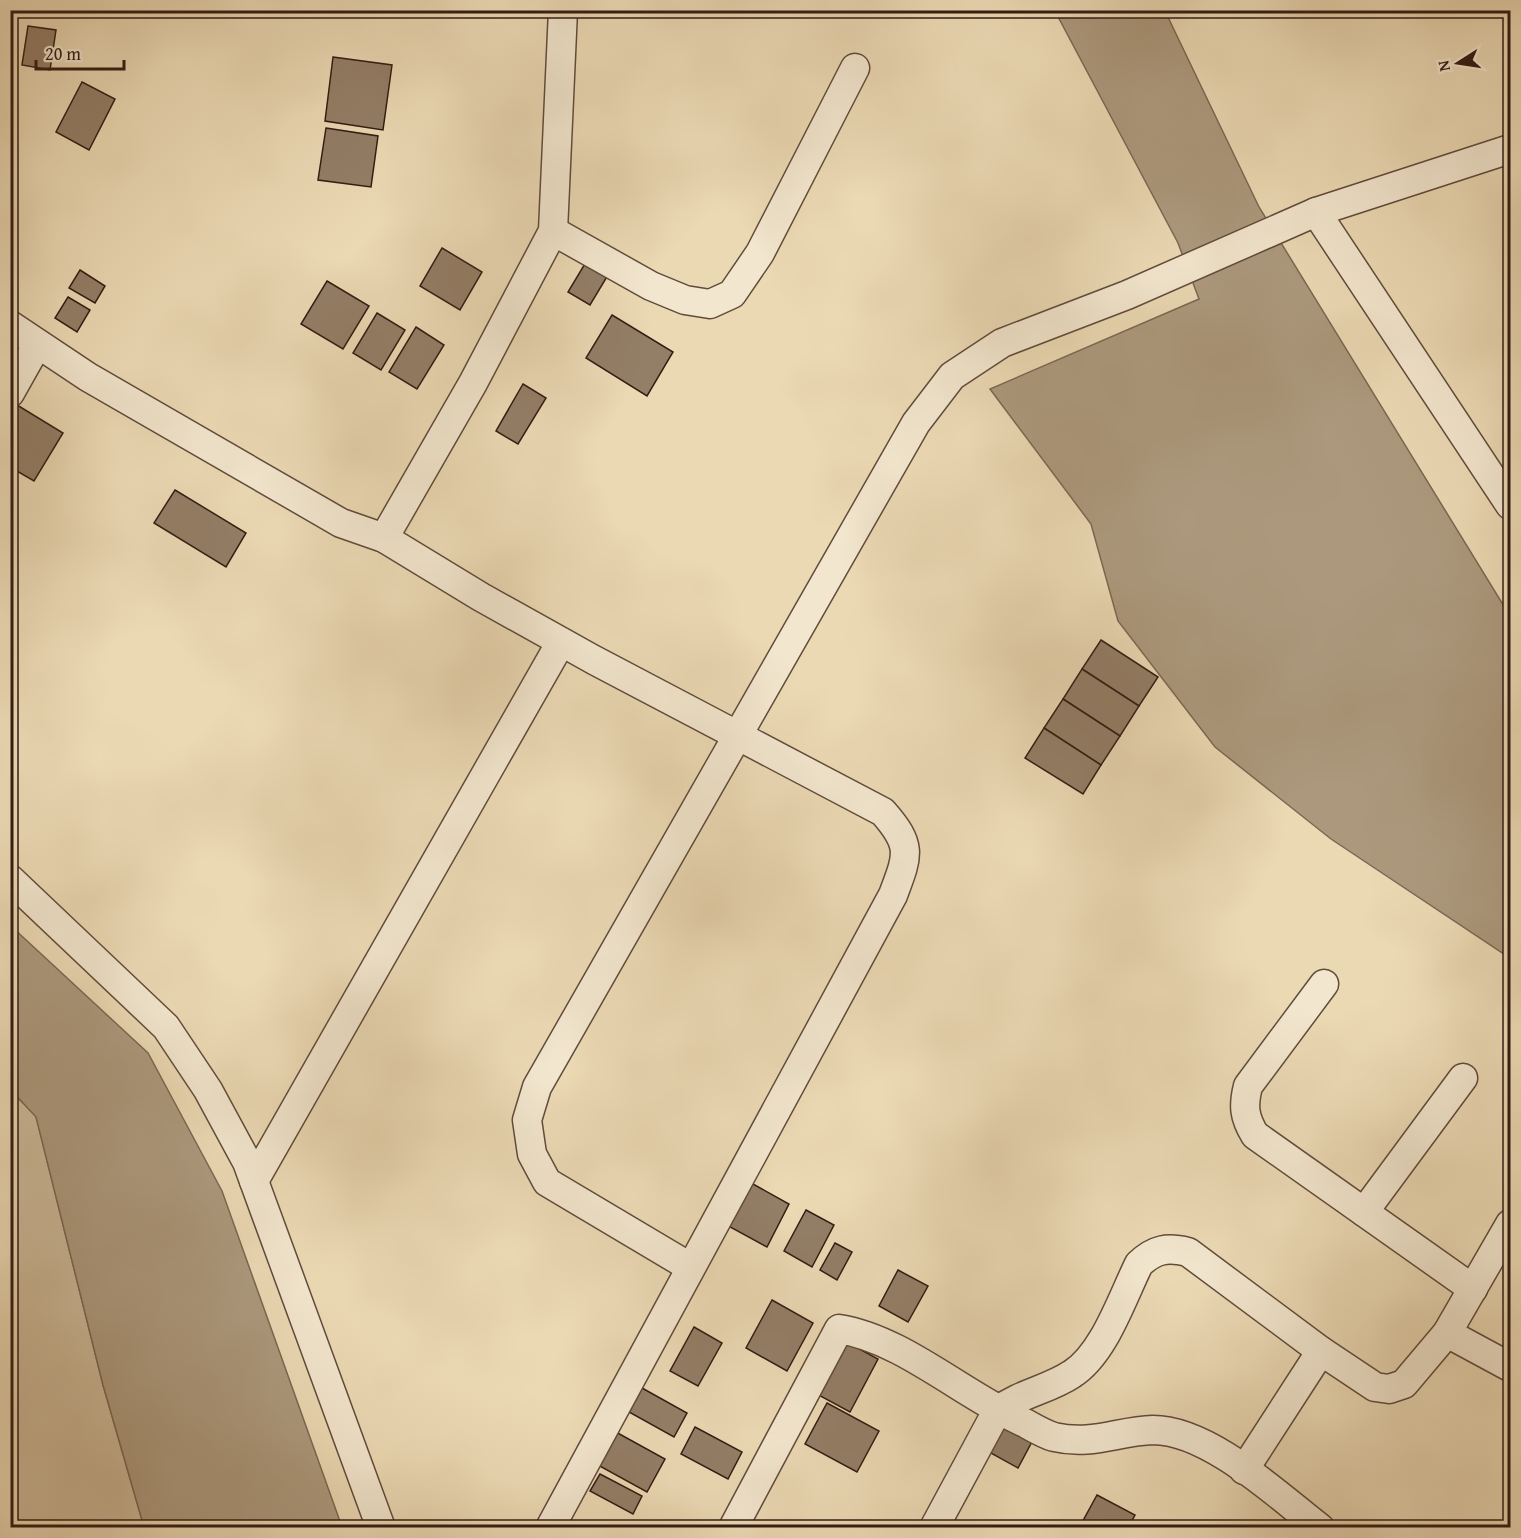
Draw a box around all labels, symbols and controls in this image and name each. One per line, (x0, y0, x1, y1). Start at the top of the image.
scale bar (36, 33, 124, 71)
north arrow (1428, 33, 1488, 93)
text: 20 m (45, 40, 81, 67)
text: N (1430, 58, 1456, 74)

